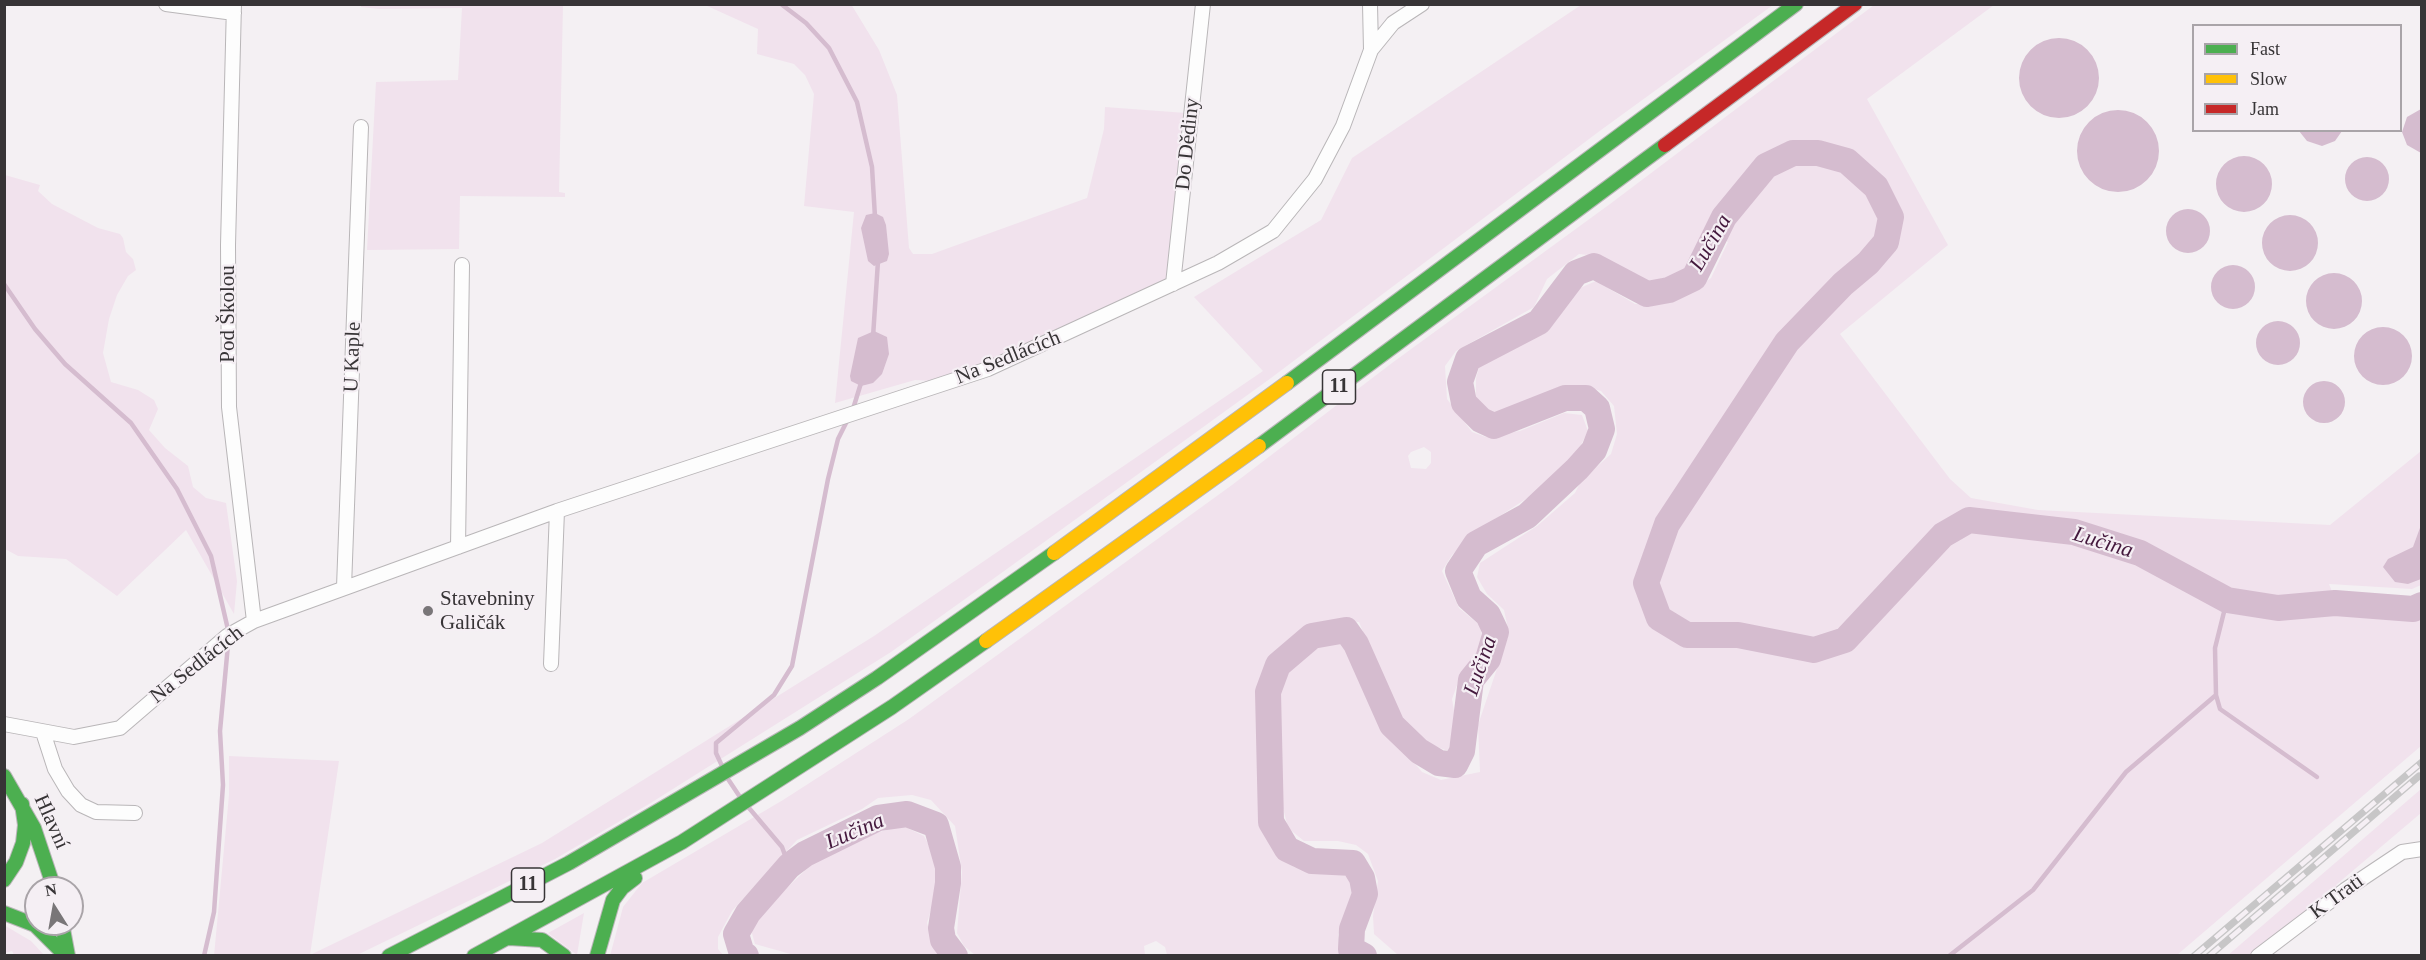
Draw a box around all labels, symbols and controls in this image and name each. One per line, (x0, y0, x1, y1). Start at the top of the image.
legend (2192, 24, 2402, 132)
text: Fast (2250, 39, 2280, 59)
text: Slow (2250, 69, 2287, 89)
street label: Do Dědiny (1171, 97, 1205, 191)
text: Jam (2250, 99, 2279, 119)
water label: Lučina (1684, 210, 1738, 276)
street label: Pod Školou (215, 265, 241, 363)
street label: U Kaple (339, 321, 367, 393)
street label: Na Sedlácích (952, 325, 1064, 391)
road number: 11 (1322, 370, 1356, 404)
water label: Lučina (2070, 521, 2136, 565)
place label: Stavebniny Galičák (440, 586, 534, 636)
marker: Stavebniny Galičák (421, 604, 435, 618)
street label: Na Sedlácích (145, 621, 249, 709)
water label: Lučina (1459, 633, 1503, 699)
street label: Hlavní (28, 791, 74, 853)
water label: Lučina (822, 808, 888, 856)
road number: 11 (512, 868, 544, 902)
street label: K Trati (2305, 869, 2369, 925)
north arrow (24, 876, 84, 936)
text: N (44, 880, 58, 899)

